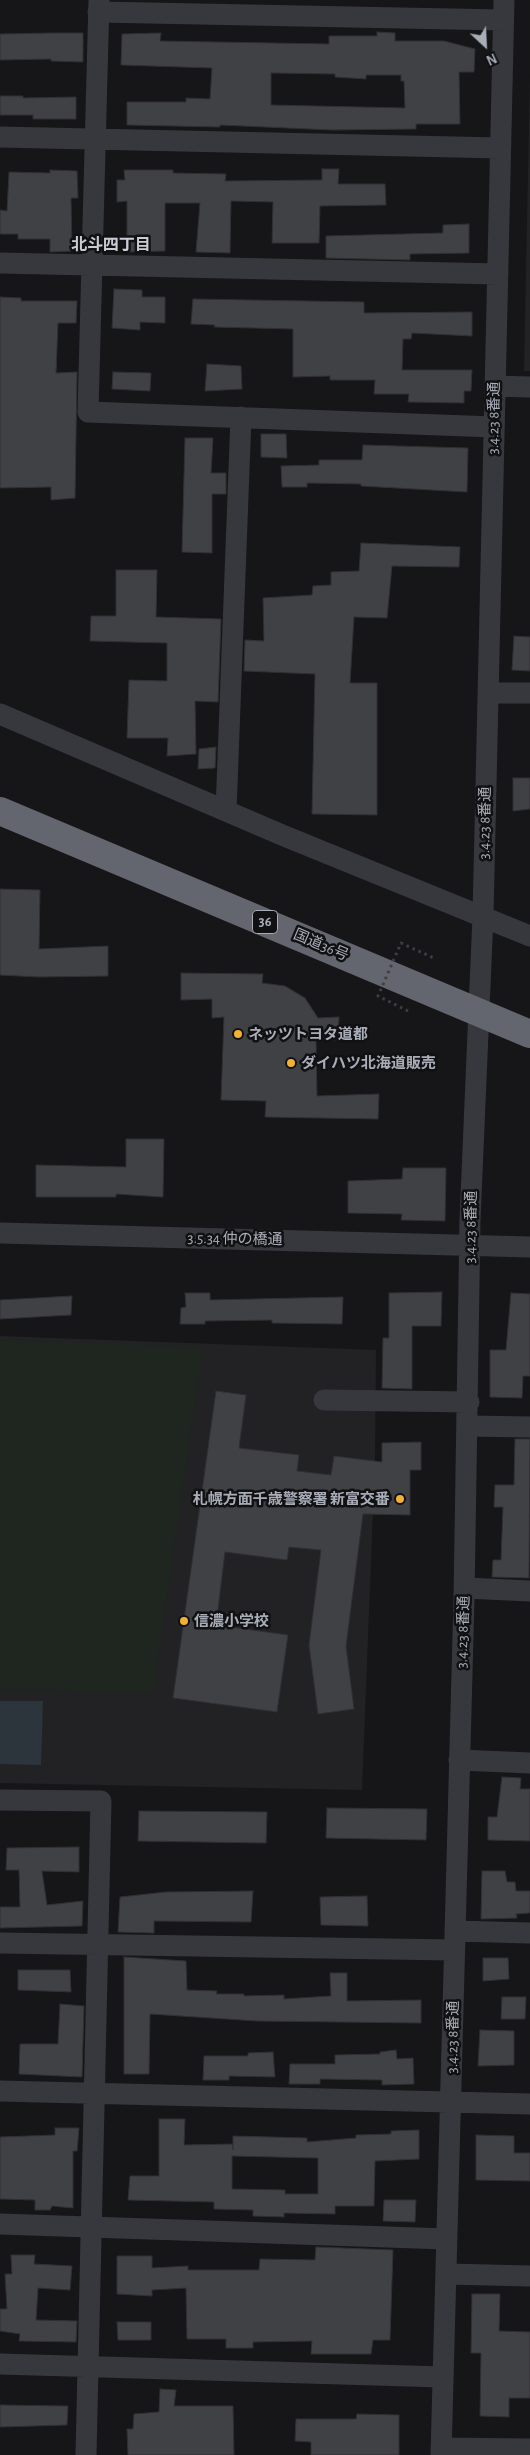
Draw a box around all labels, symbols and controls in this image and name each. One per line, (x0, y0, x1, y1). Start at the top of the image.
north arrow (460, 20, 510, 70)
text: N (484, 50, 499, 67)
district label: 北斗四丁目 (71, 235, 151, 255)
street label: 3.4.23 8番通 (484, 381, 504, 455)
street label: 3.4.23 8番通 (475, 786, 495, 860)
road number: 36 (252, 910, 278, 934)
street label: 国道36号 (291, 925, 351, 965)
place label: ネッツトヨタ道都 (248, 1025, 368, 1043)
marker: ネッツトヨタ道都 (232, 1028, 244, 1040)
place label: ダイハツ北海道販売 (301, 1054, 436, 1072)
marker: ダイハツ北海道販売 (285, 1057, 297, 1069)
street label: 3.4.23 8番通 (461, 1190, 481, 1264)
street label: 3.5.34 仲の橋通 (187, 1229, 283, 1249)
place label: 札幌方面千歳警察署 新富交番 (193, 1490, 390, 1508)
marker: 札幌方面千歳警察署 新富交番 (394, 1493, 406, 1505)
street label: 3.4.23 8番通 (453, 1595, 473, 1669)
place label: 信濃小学校 (194, 1612, 269, 1630)
marker: 信濃小学校 (178, 1615, 190, 1627)
street label: 3.4.23 8番通 (443, 2000, 463, 2074)

